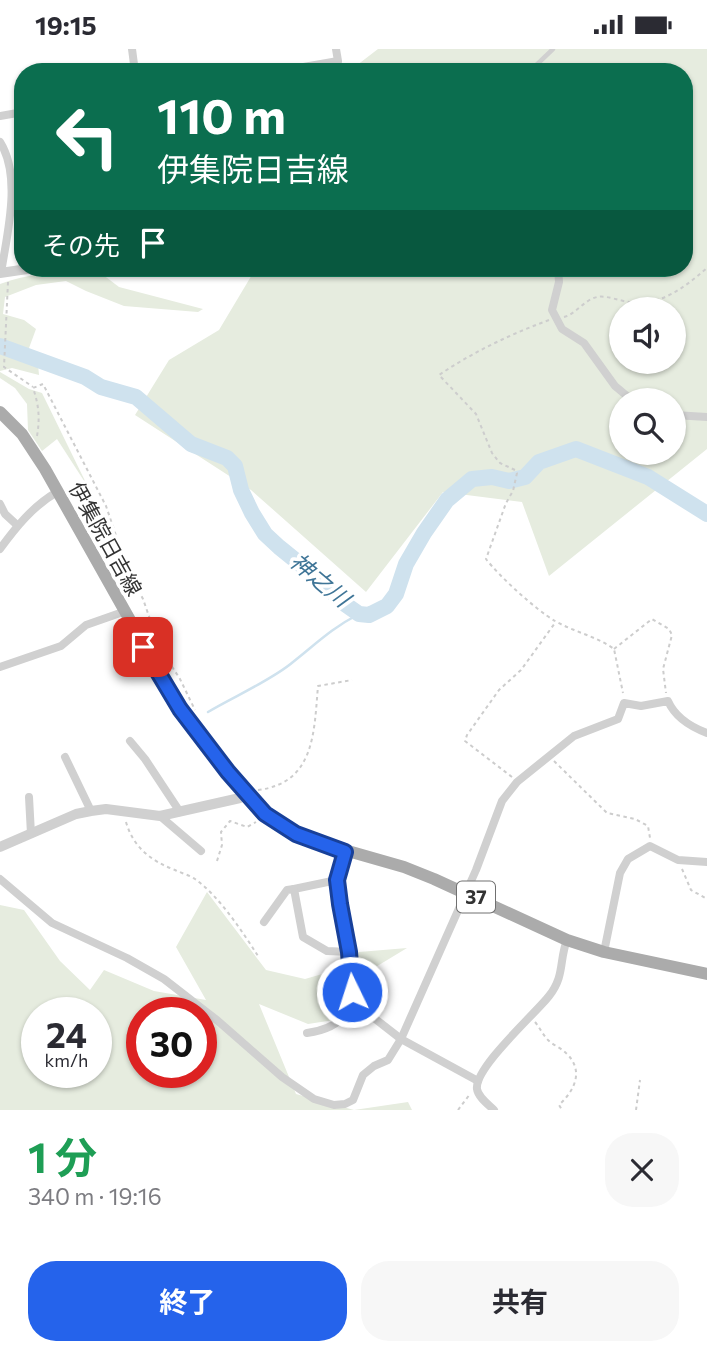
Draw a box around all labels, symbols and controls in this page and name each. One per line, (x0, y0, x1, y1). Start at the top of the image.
text: 19:15 (35, 9, 97, 40)
text: 110 m (157, 84, 286, 144)
icon: left (42, 91, 133, 182)
text: 伊集院日吉線 (157, 148, 349, 188)
icon: arrive (134, 224, 172, 262)
text: その先 (42, 229, 120, 260)
map controls (609, 297, 686, 465)
button: sound (609, 297, 686, 374)
button: search (609, 388, 686, 465)
street label: 伊集院日吉線 (65, 477, 148, 599)
water label: 神之川 (285, 546, 358, 614)
pin (113, 617, 173, 677)
icon: arrive (124, 628, 162, 666)
road number: 37 (457, 881, 495, 912)
position arrow (315, 955, 389, 1029)
speed limit sign: 30 (126, 997, 217, 1088)
text: 24 (46, 1012, 87, 1055)
text: km/h (45, 1049, 88, 1071)
text: 1 分 (28, 1130, 97, 1182)
button: close (605, 1133, 679, 1207)
text: 340 m · 19:16 (28, 1182, 162, 1210)
button: 終了 (28, 1261, 347, 1341)
button: 共有 (361, 1261, 679, 1341)

